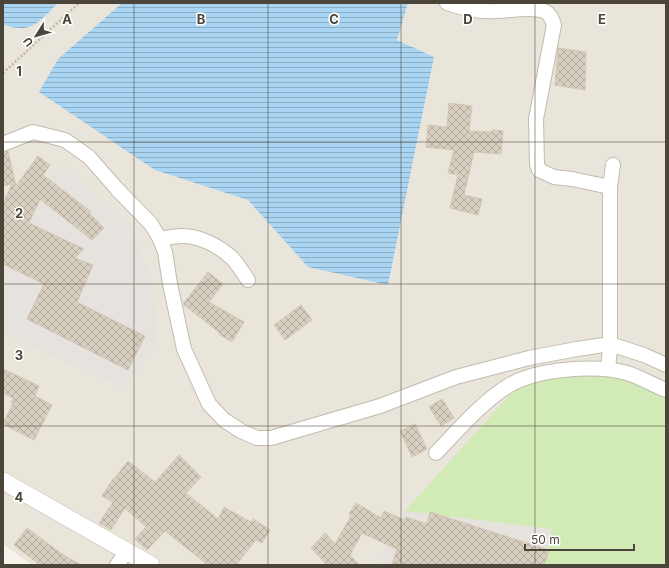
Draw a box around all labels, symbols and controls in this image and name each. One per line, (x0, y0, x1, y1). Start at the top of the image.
text: A (62, 11, 72, 27)
text: B (197, 11, 206, 27)
text: C (329, 11, 339, 27)
text: D (463, 11, 473, 27)
text: E (598, 11, 606, 27)
north arrow (16, 16, 56, 56)
text: U (20, 35, 36, 49)
text: 1 (16, 63, 22, 79)
text: 2 (15, 205, 23, 221)
text: 3 (15, 347, 23, 363)
text: 4 (15, 489, 24, 505)
scale bar (525, 526, 634, 552)
text: 50 m (531, 532, 560, 547)

